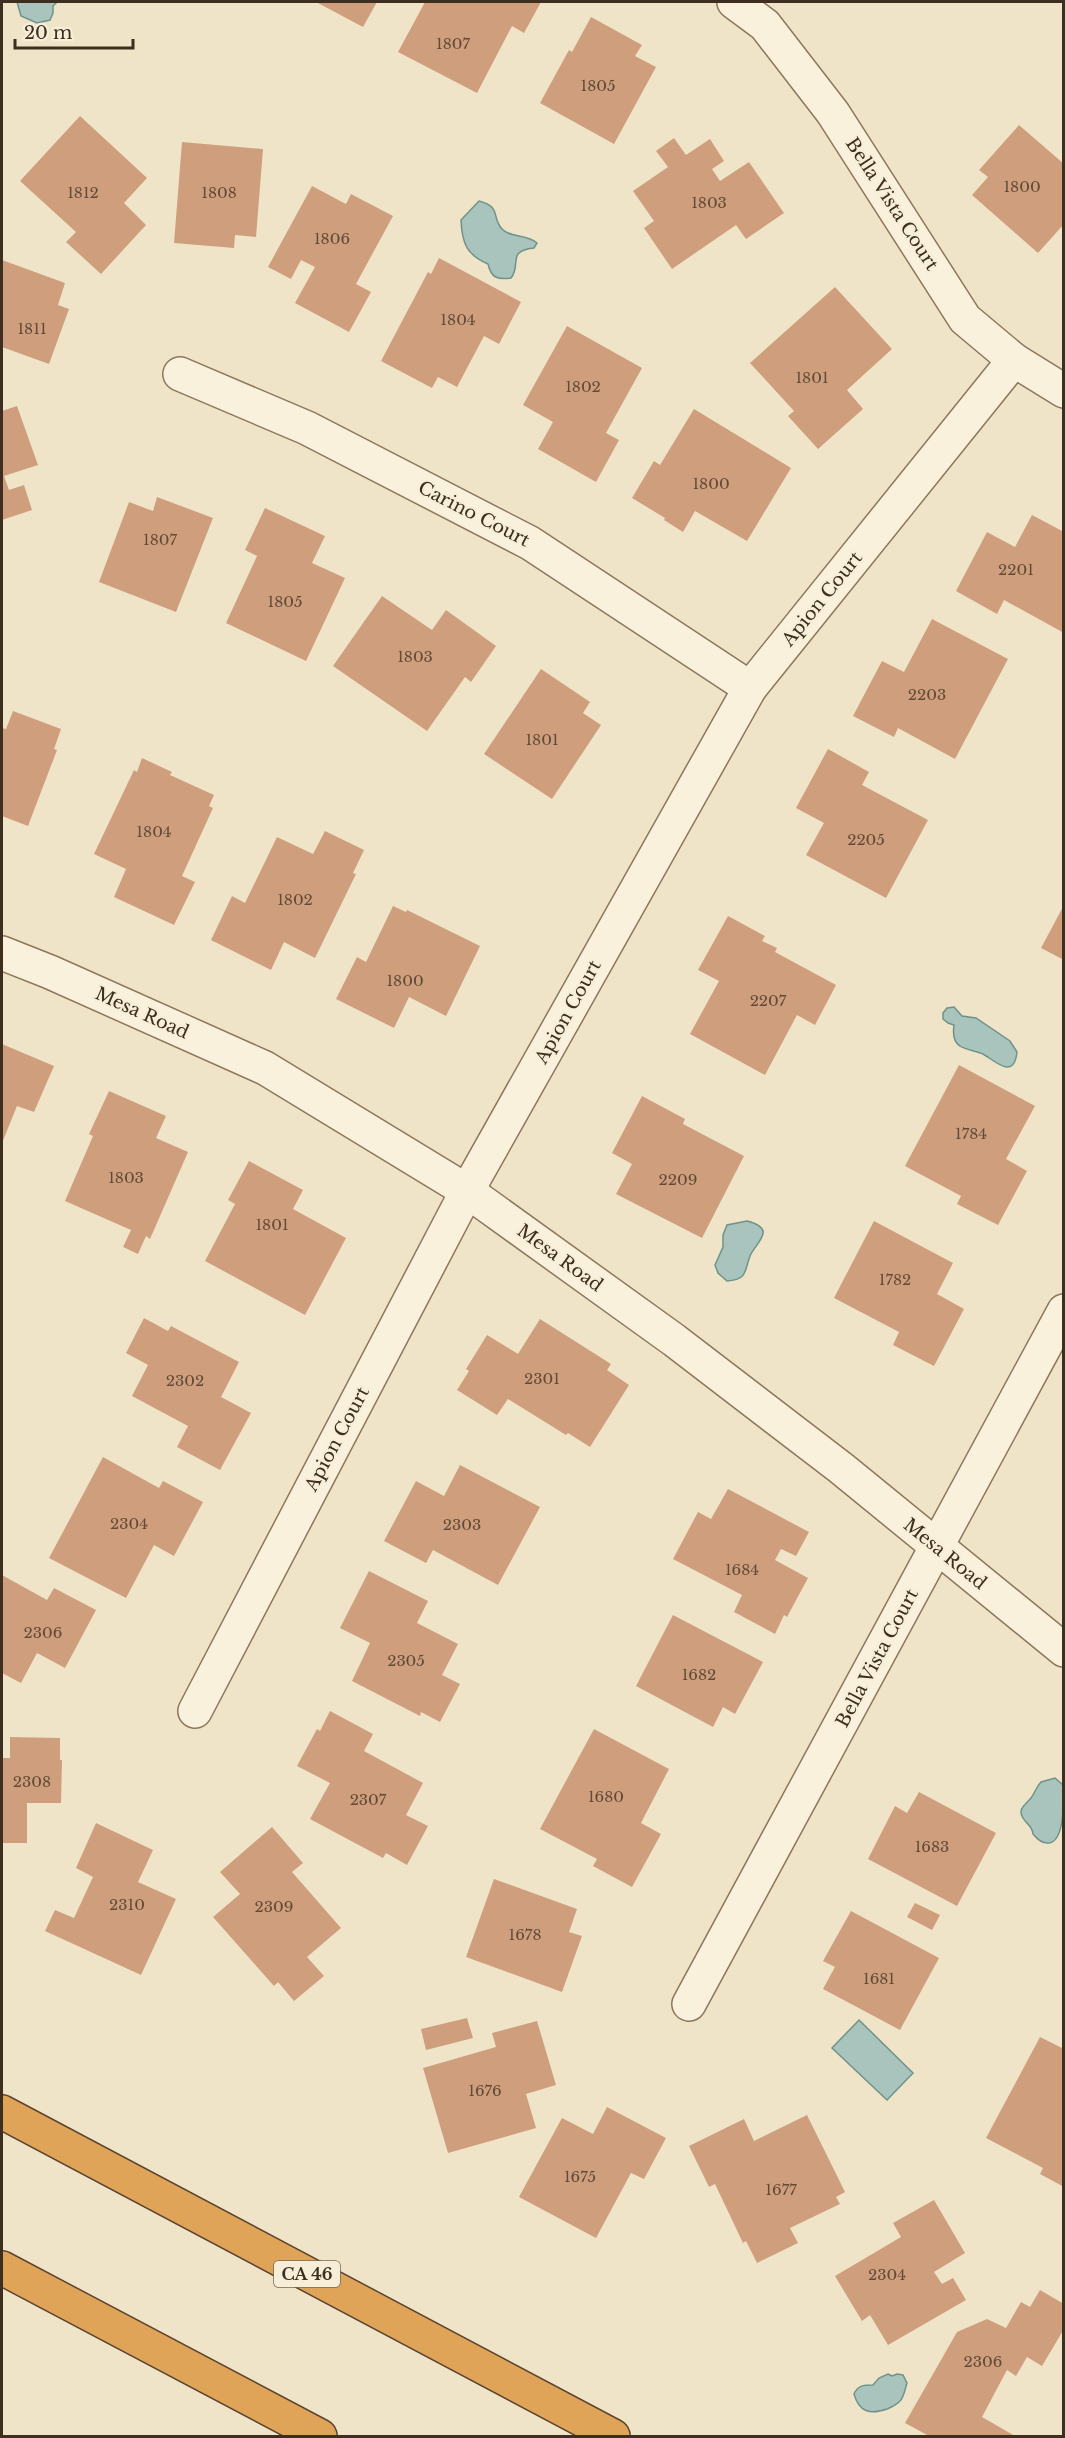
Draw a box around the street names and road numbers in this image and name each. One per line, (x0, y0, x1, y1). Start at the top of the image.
street label: Bella Vista Court (841, 134, 943, 275)
street label: Carino Court (415, 476, 534, 552)
street label: Apion Court (777, 547, 867, 651)
street label: Apion Court (530, 956, 606, 1069)
street label: Mesa Road (92, 983, 192, 1043)
street label: Mesa Road (513, 1220, 607, 1296)
street label: Apion Court (300, 1383, 374, 1496)
street label: Mesa Road (899, 1514, 991, 1594)
street label: Bella Vista Court (831, 1585, 923, 1731)
road number: CA 46 (274, 2261, 340, 2287)

